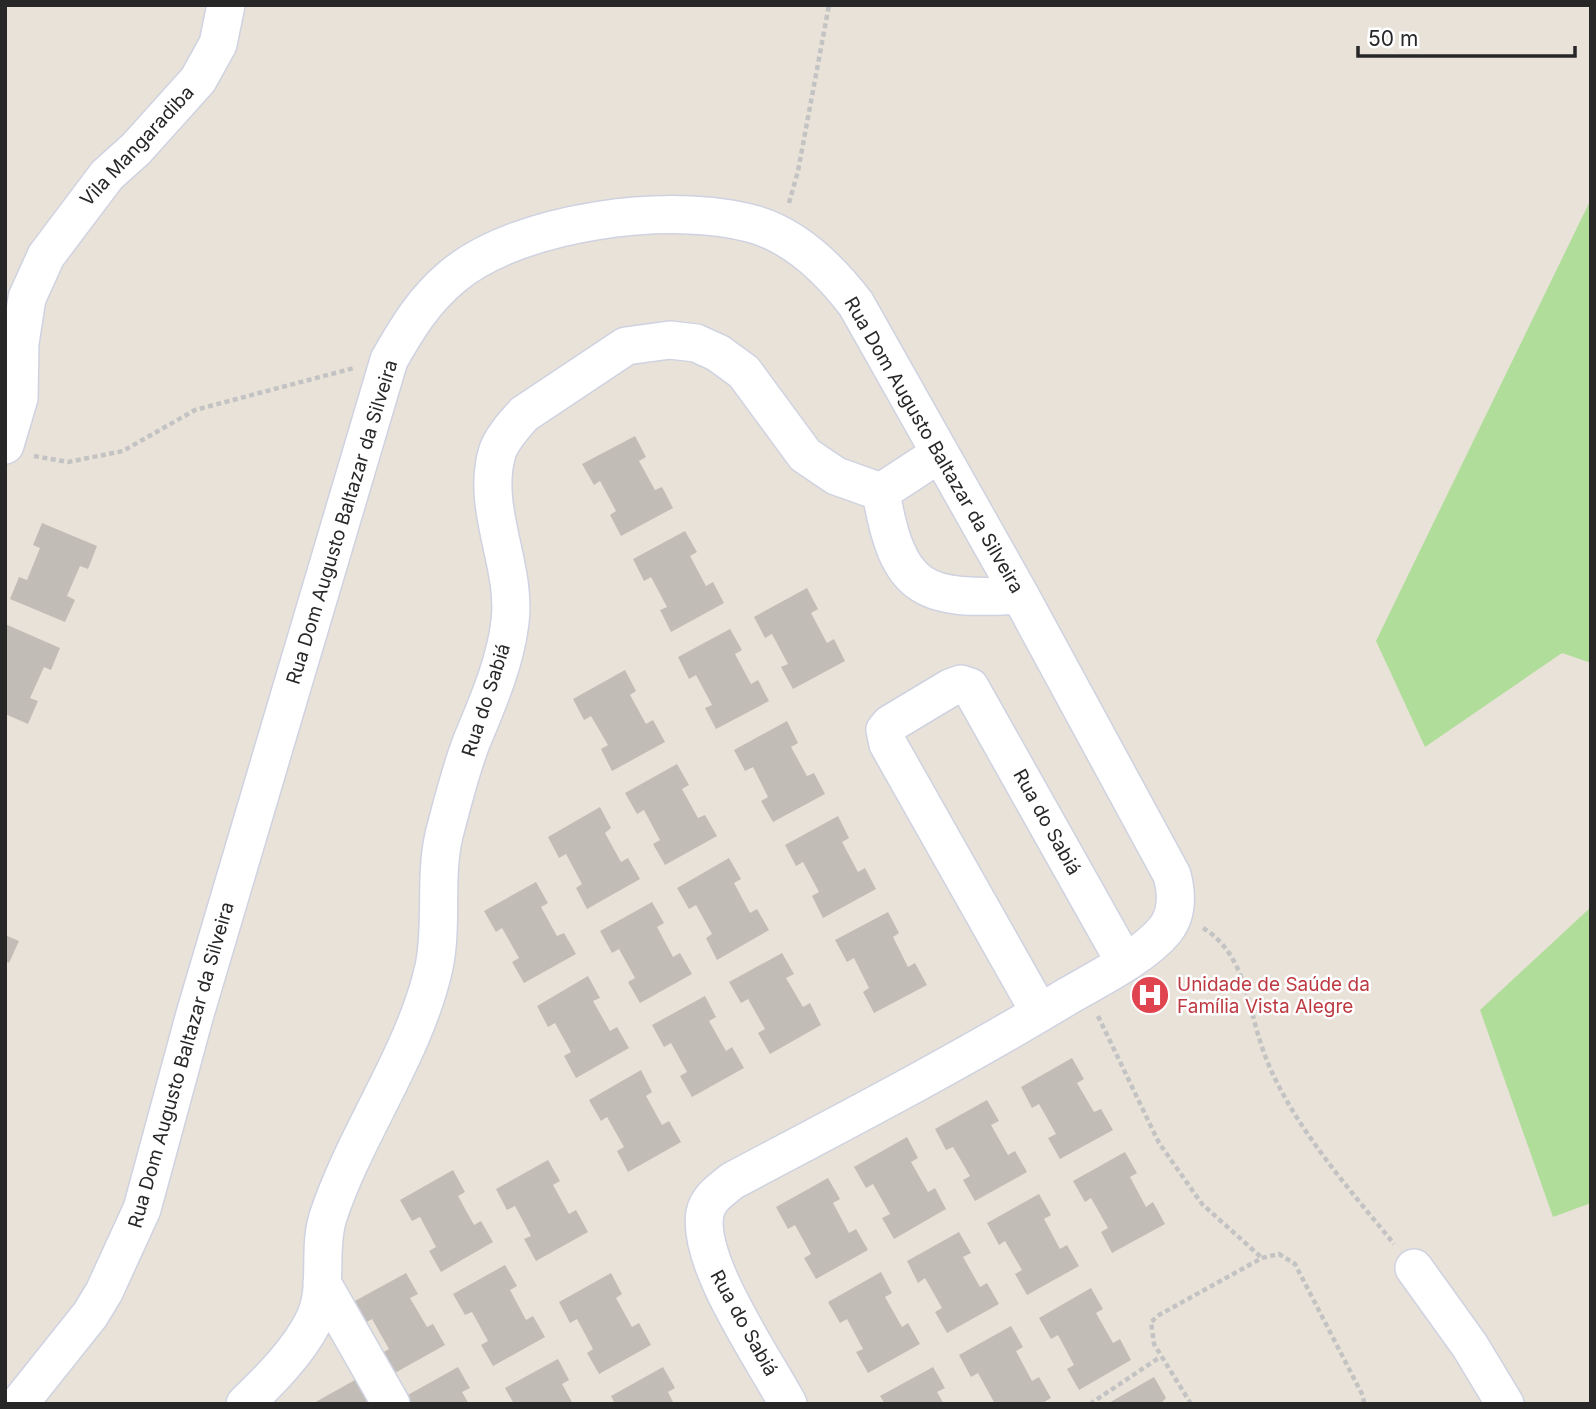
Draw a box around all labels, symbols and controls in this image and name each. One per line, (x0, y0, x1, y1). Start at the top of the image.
scale bar (1358, 14, 1575, 58)
text: 50 m (1368, 26, 1418, 51)
street label: Vila Mangaradiba (75, 81, 199, 211)
street label: Rua Dom Augusto Baltazar da Silveira (840, 293, 1028, 597)
street label: Rua Dom Augusto Baltazar da Silveira (282, 357, 402, 687)
street label: Rua do Sabiá (457, 641, 515, 759)
street label: Rua do Sabiá (1008, 765, 1086, 879)
street label: Rua Dom Augusto Baltazar da Silveira (123, 899, 239, 1231)
place label: Unidade de Saúde da Família Vista Alegre (1177, 973, 1370, 1018)
hospital icon: Unidade de Saúde da Família Vista Alegre (1129, 974, 1171, 1016)
street label: Rua do Sabiá (705, 1266, 783, 1380)

